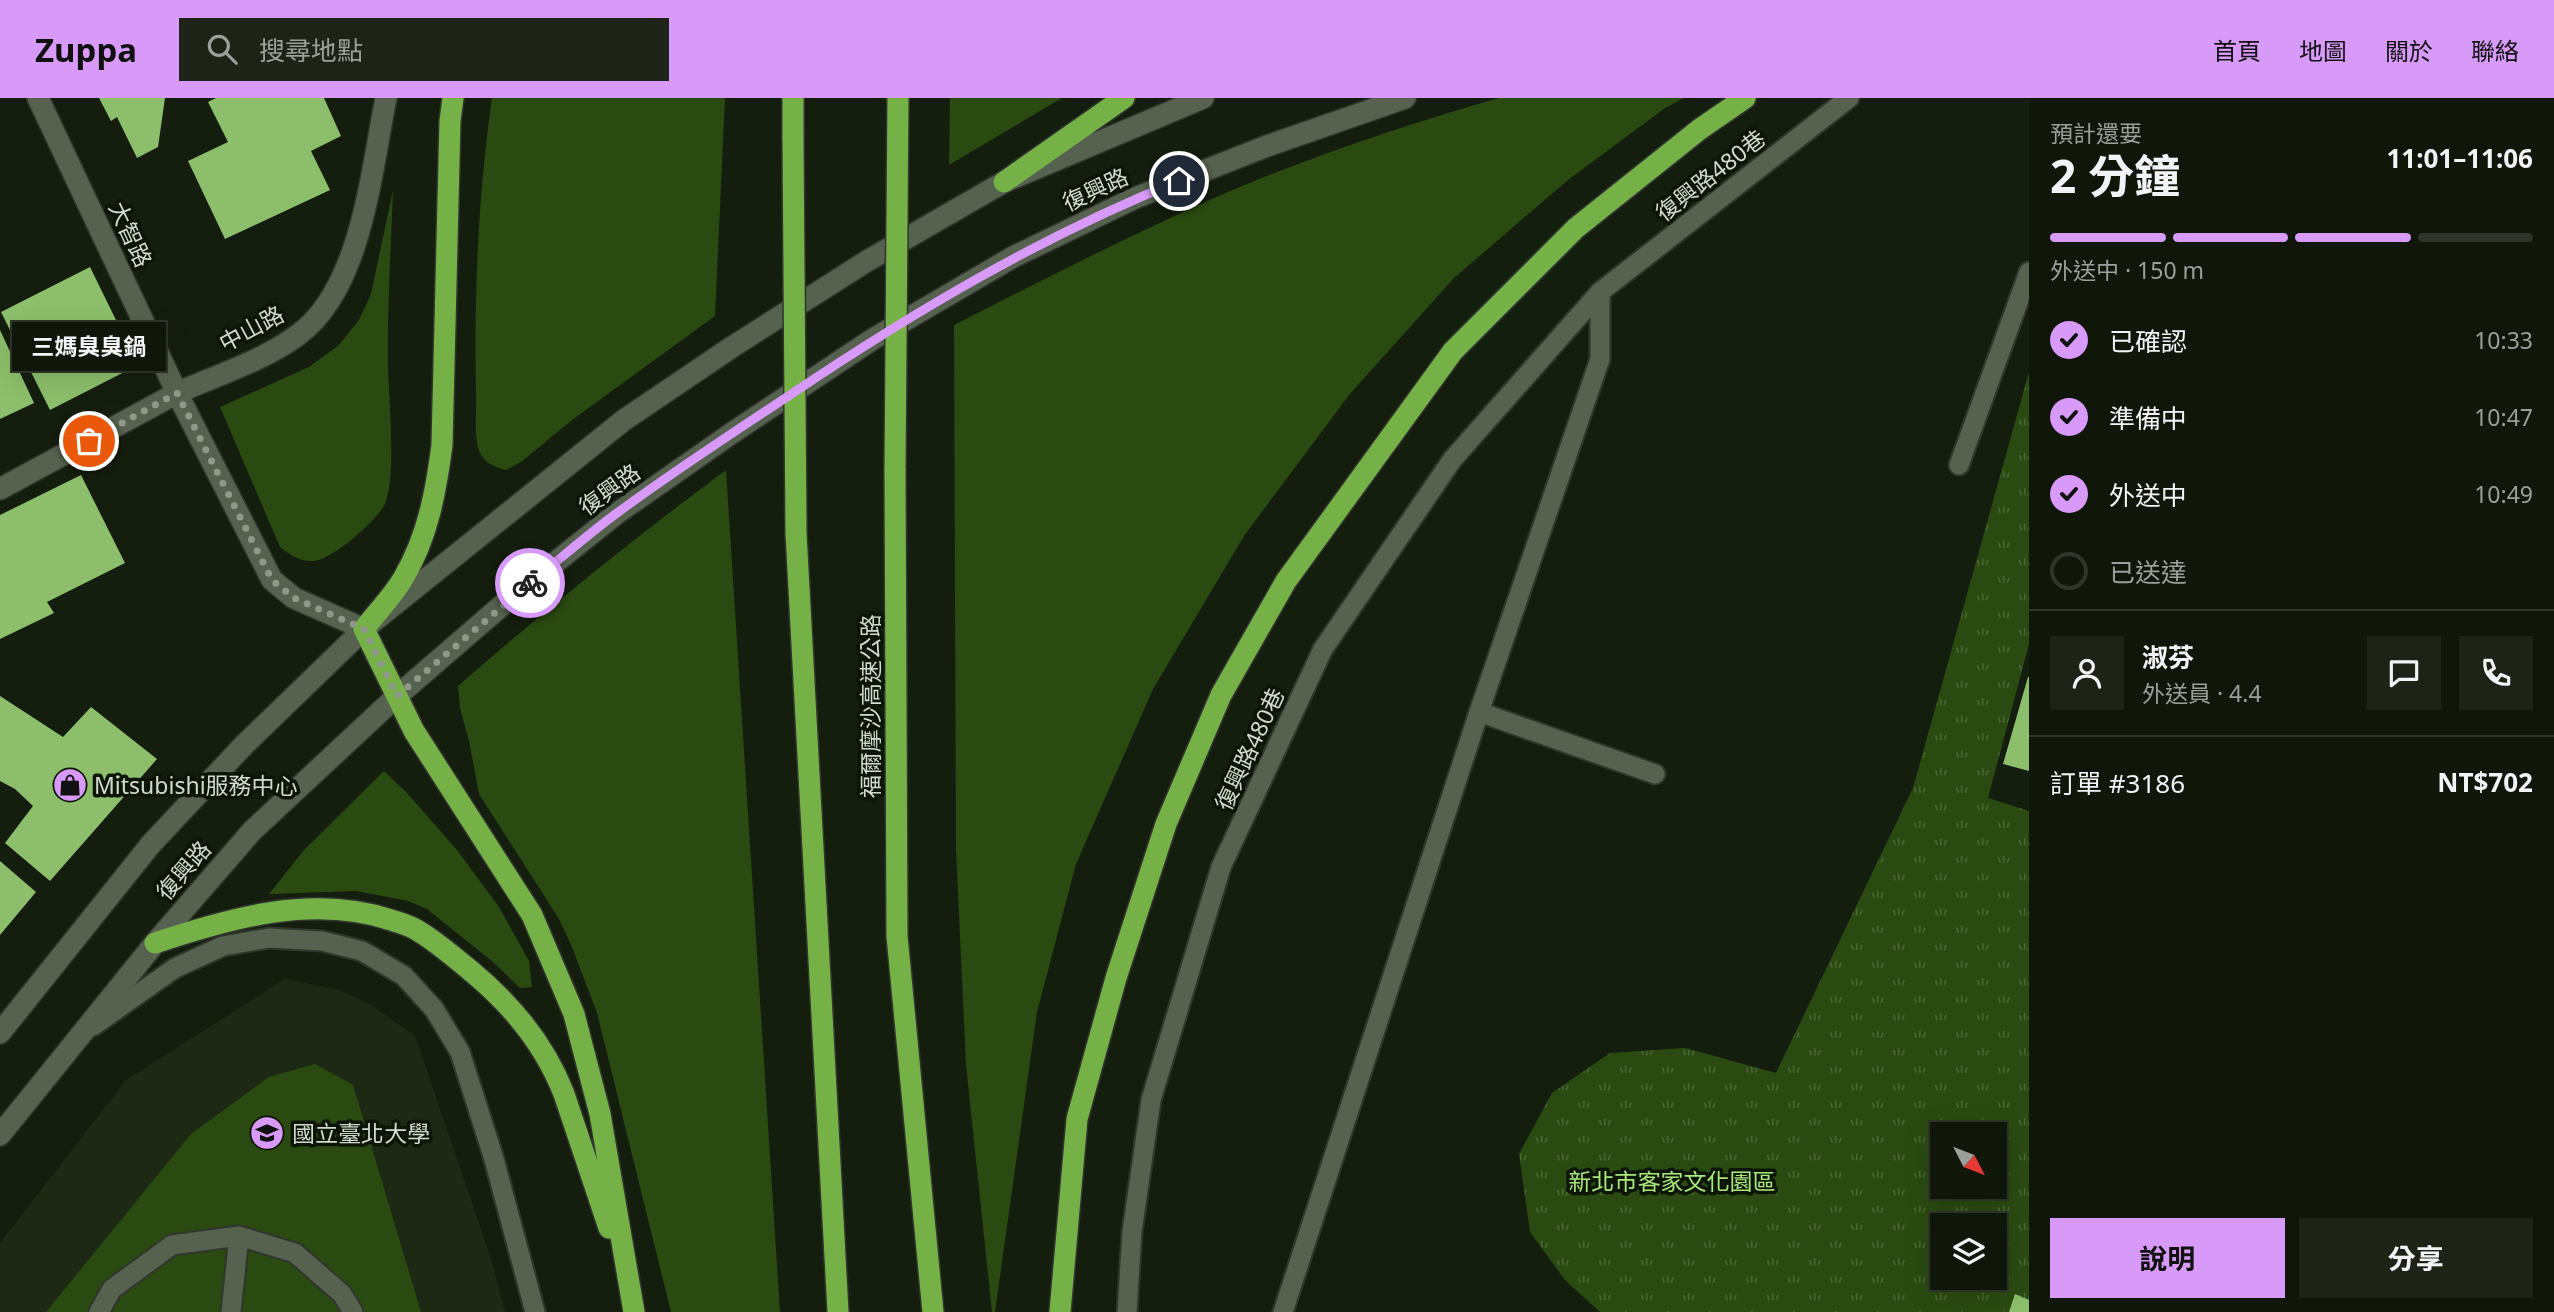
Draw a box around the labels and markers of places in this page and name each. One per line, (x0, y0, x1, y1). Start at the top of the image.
pin (1149, 151, 1209, 211)
callout: 三媽臭臭鍋 (12, 322, 166, 371)
pin (59, 411, 119, 471)
shop icon: Mitsubishi服務中心 (51, 766, 89, 804)
place label: Mitsubishi服務中心 (94, 769, 298, 801)
school or university icon: 國立臺北大學 (248, 1114, 286, 1152)
place label: 國立臺北大學 (292, 1117, 430, 1149)

